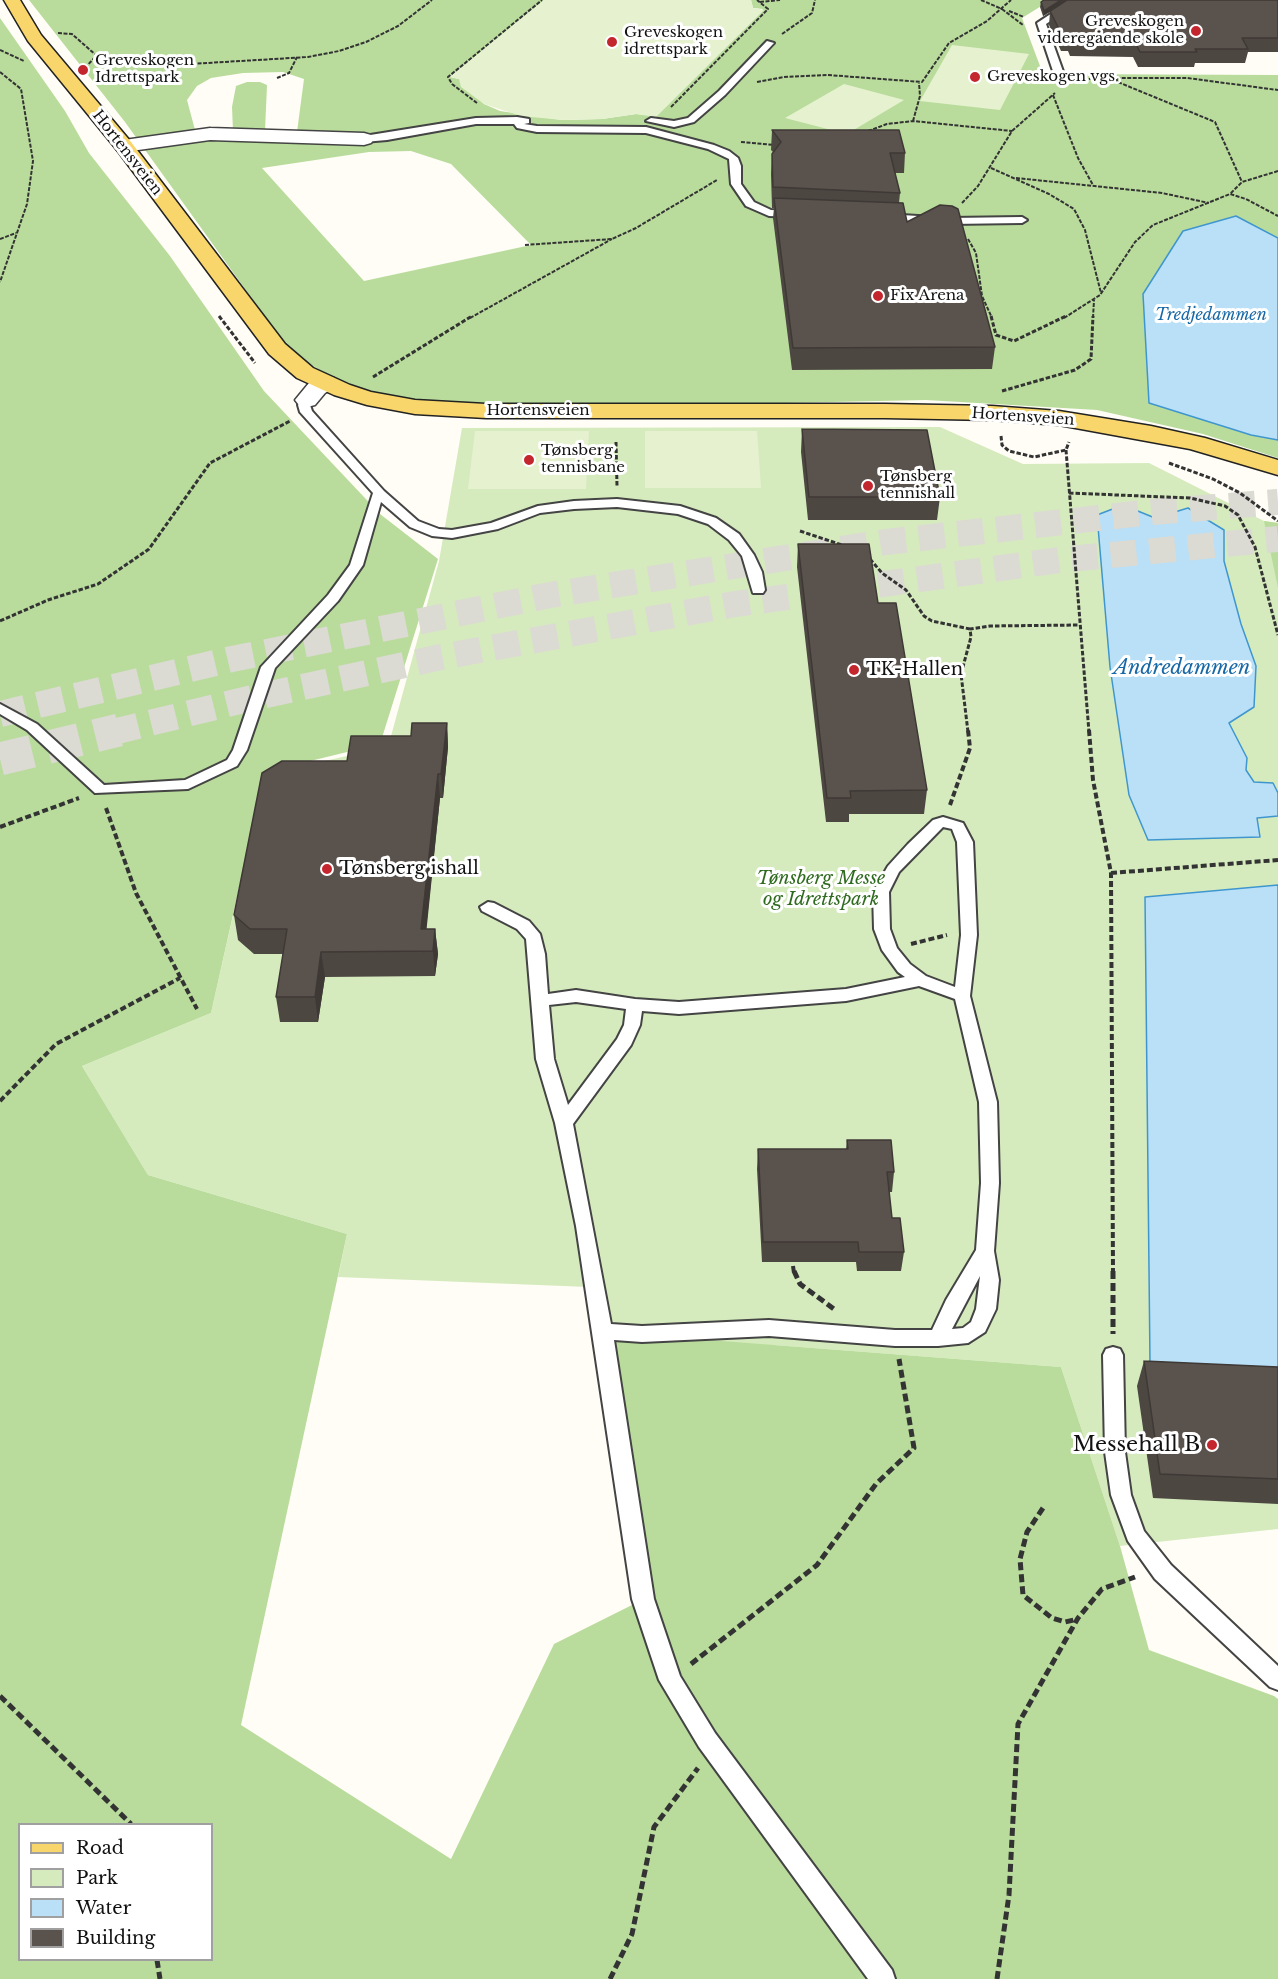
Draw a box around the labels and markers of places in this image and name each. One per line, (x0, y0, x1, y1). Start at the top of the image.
place label: Greveskogen videregående skole (1037, 13, 1184, 48)
place label: Greveskogen idrettspark (624, 24, 723, 59)
marker: Greveskogen videregående skole (1189, 24, 1203, 38)
marker: Greveskogen idrettspark (605, 35, 619, 49)
place label: Greveskogen Idrettspark (95, 52, 194, 87)
marker: Greveskogen Idrettspark (76, 63, 90, 77)
place label: Greveskogen vgs. (987, 68, 1119, 86)
marker: Greveskogen vgs. (968, 70, 982, 84)
place label: Fix Arena (890, 287, 964, 305)
marker: Fix Arena (871, 289, 885, 303)
place label: Tønsberg tennisbane (541, 442, 625, 477)
marker: Tønsberg tennisbane (522, 453, 536, 467)
place label: Tønsberg tennishall (880, 468, 955, 503)
marker: Tønsberg tennishall (861, 479, 875, 493)
place label: TK-Hallen (866, 659, 963, 681)
marker: TK-Hallen (847, 663, 861, 677)
place label: Tønsberg ishall (339, 858, 479, 880)
marker: Tønsberg ishall (320, 862, 334, 876)
place label: Messehall B (1073, 1432, 1200, 1458)
marker: Messehall B (1205, 1438, 1219, 1452)

